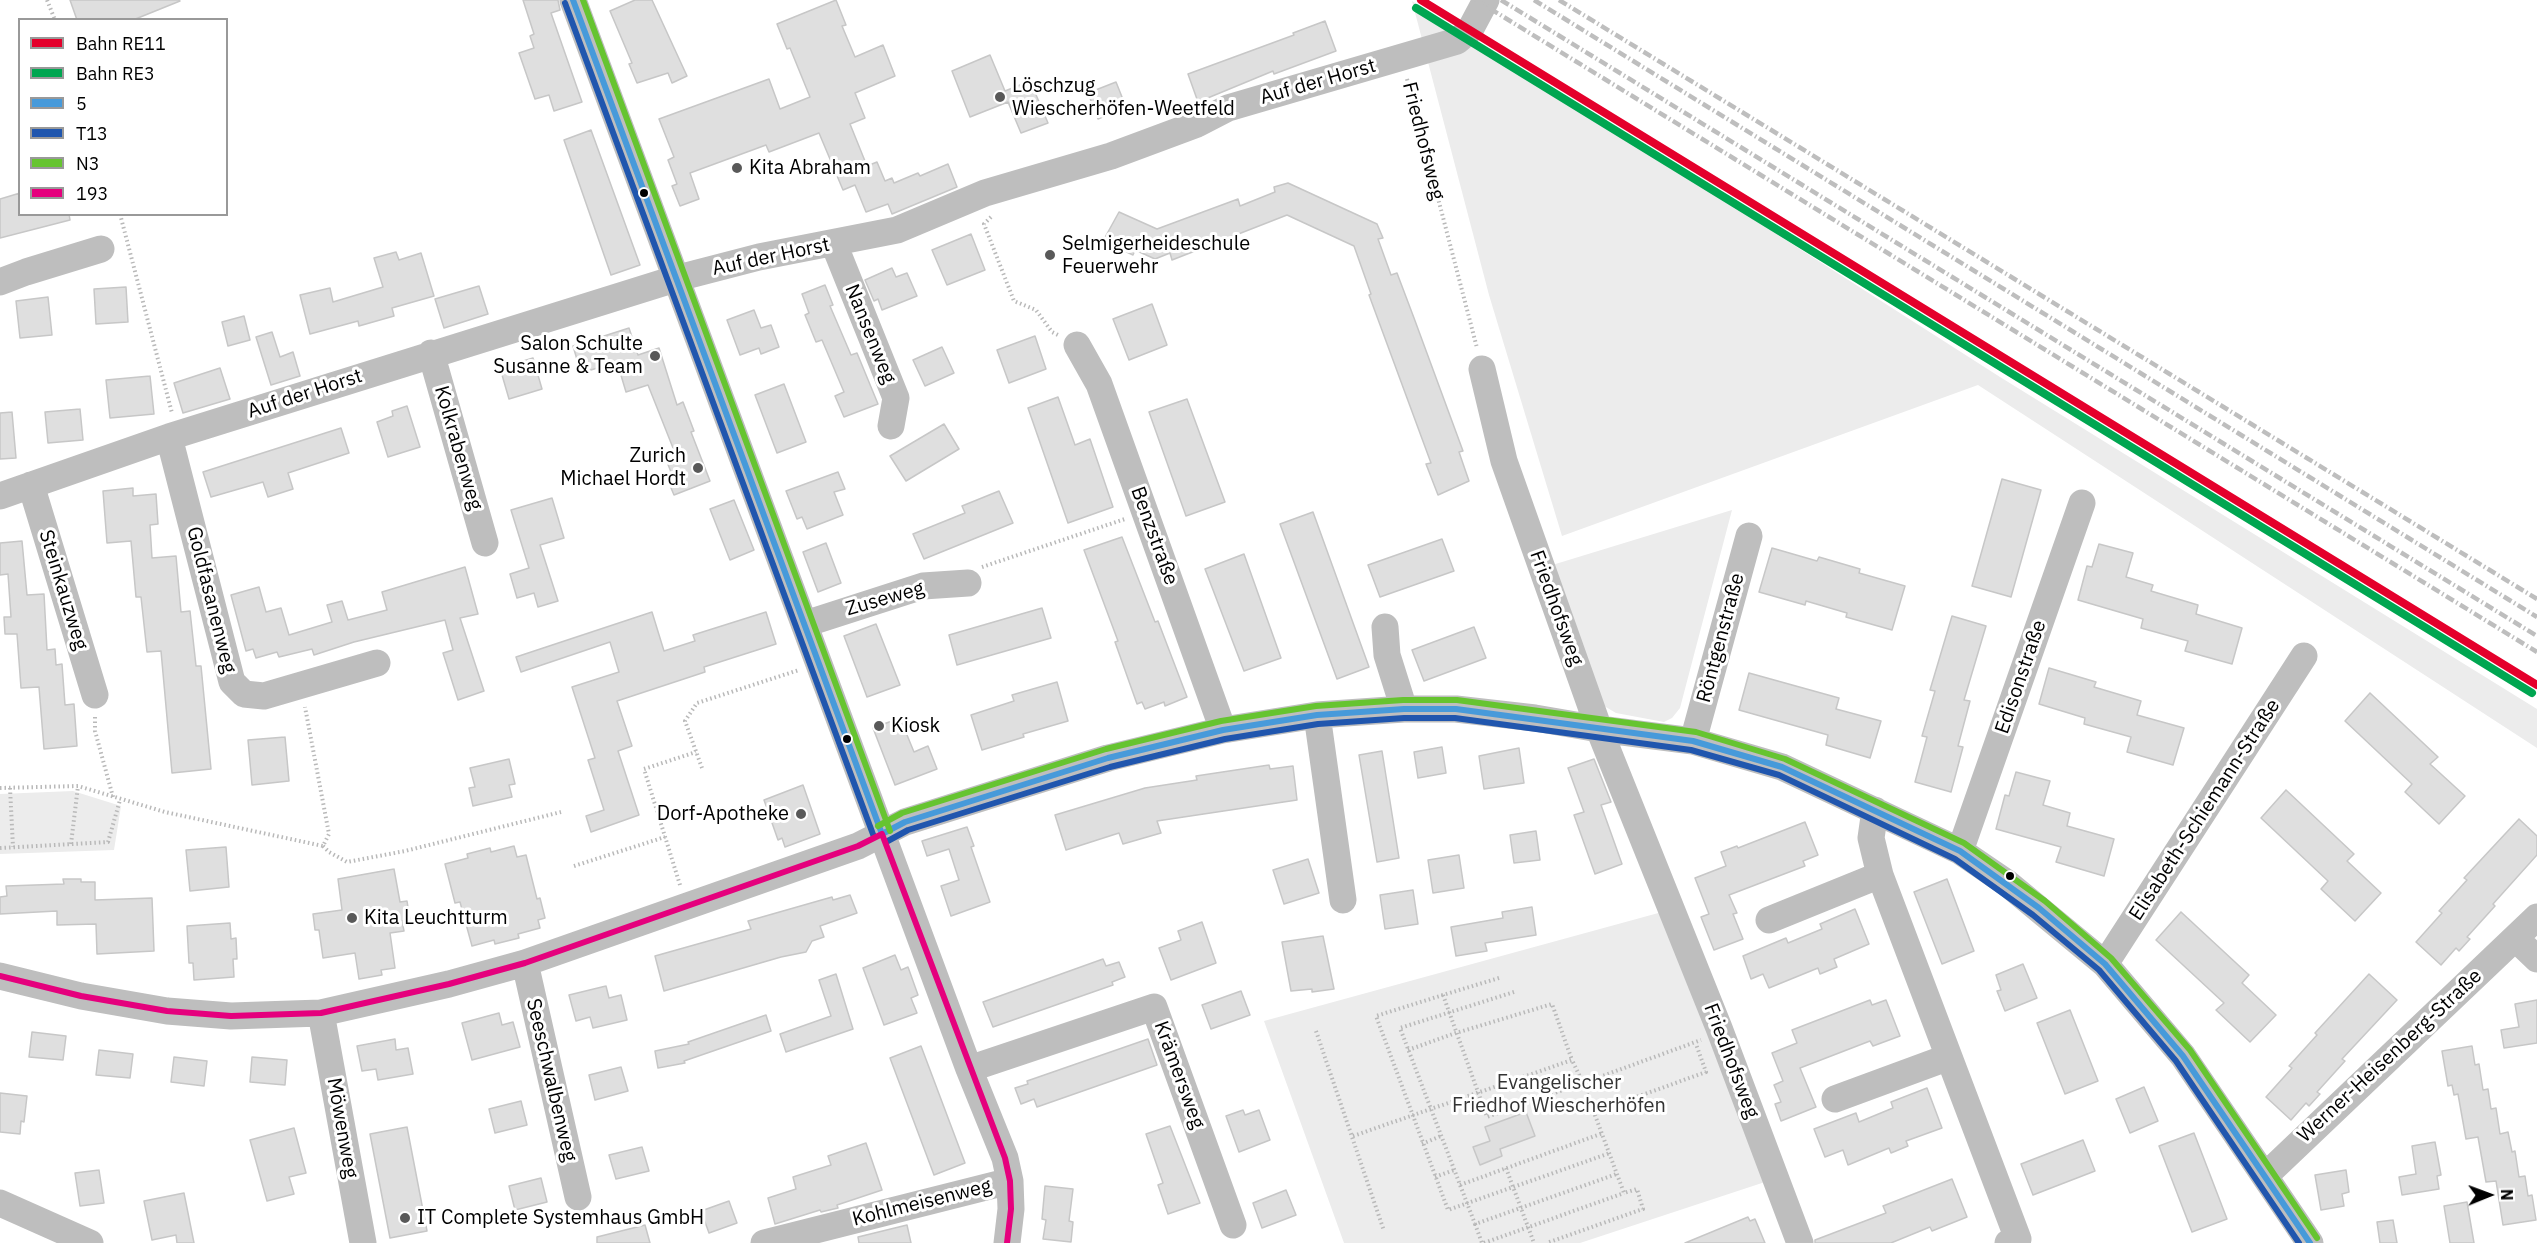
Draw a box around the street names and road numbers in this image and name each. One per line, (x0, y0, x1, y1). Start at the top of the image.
street label: Auf der Horst (1257, 54, 1379, 110)
street label: Friedhofsweg (1397, 79, 1449, 203)
street label: Auf der Horst (710, 233, 832, 281)
street label: Nansenweg (839, 281, 901, 387)
street label: Auf der Horst (245, 364, 365, 424)
street label: Kolkrabenweg (429, 383, 487, 513)
street label: Benzstraße (1125, 483, 1183, 589)
street label: Goldfasanenweg (181, 524, 241, 676)
street label: Steinkauzweg (33, 527, 93, 653)
street label: Friedhofsweg (1524, 547, 1588, 669)
street label: Röntgenstraße (1692, 571, 1750, 705)
street label: Zuseweg (843, 576, 927, 622)
street label: Edisonstraße (1990, 617, 2052, 737)
street label: Elisabeth-Schiemann-Straße (2124, 695, 2286, 925)
street label: Werner-Heisenberg-Straße (2293, 964, 2487, 1148)
street label: Seeschwalbenweg (521, 996, 581, 1164)
street label: Friedhofsweg (1698, 1000, 1764, 1122)
street label: Krämersweg (1148, 1018, 1210, 1132)
street label: Möwenweg (321, 1076, 363, 1180)
street label: Kohlmeisenweg (850, 1174, 994, 1232)

